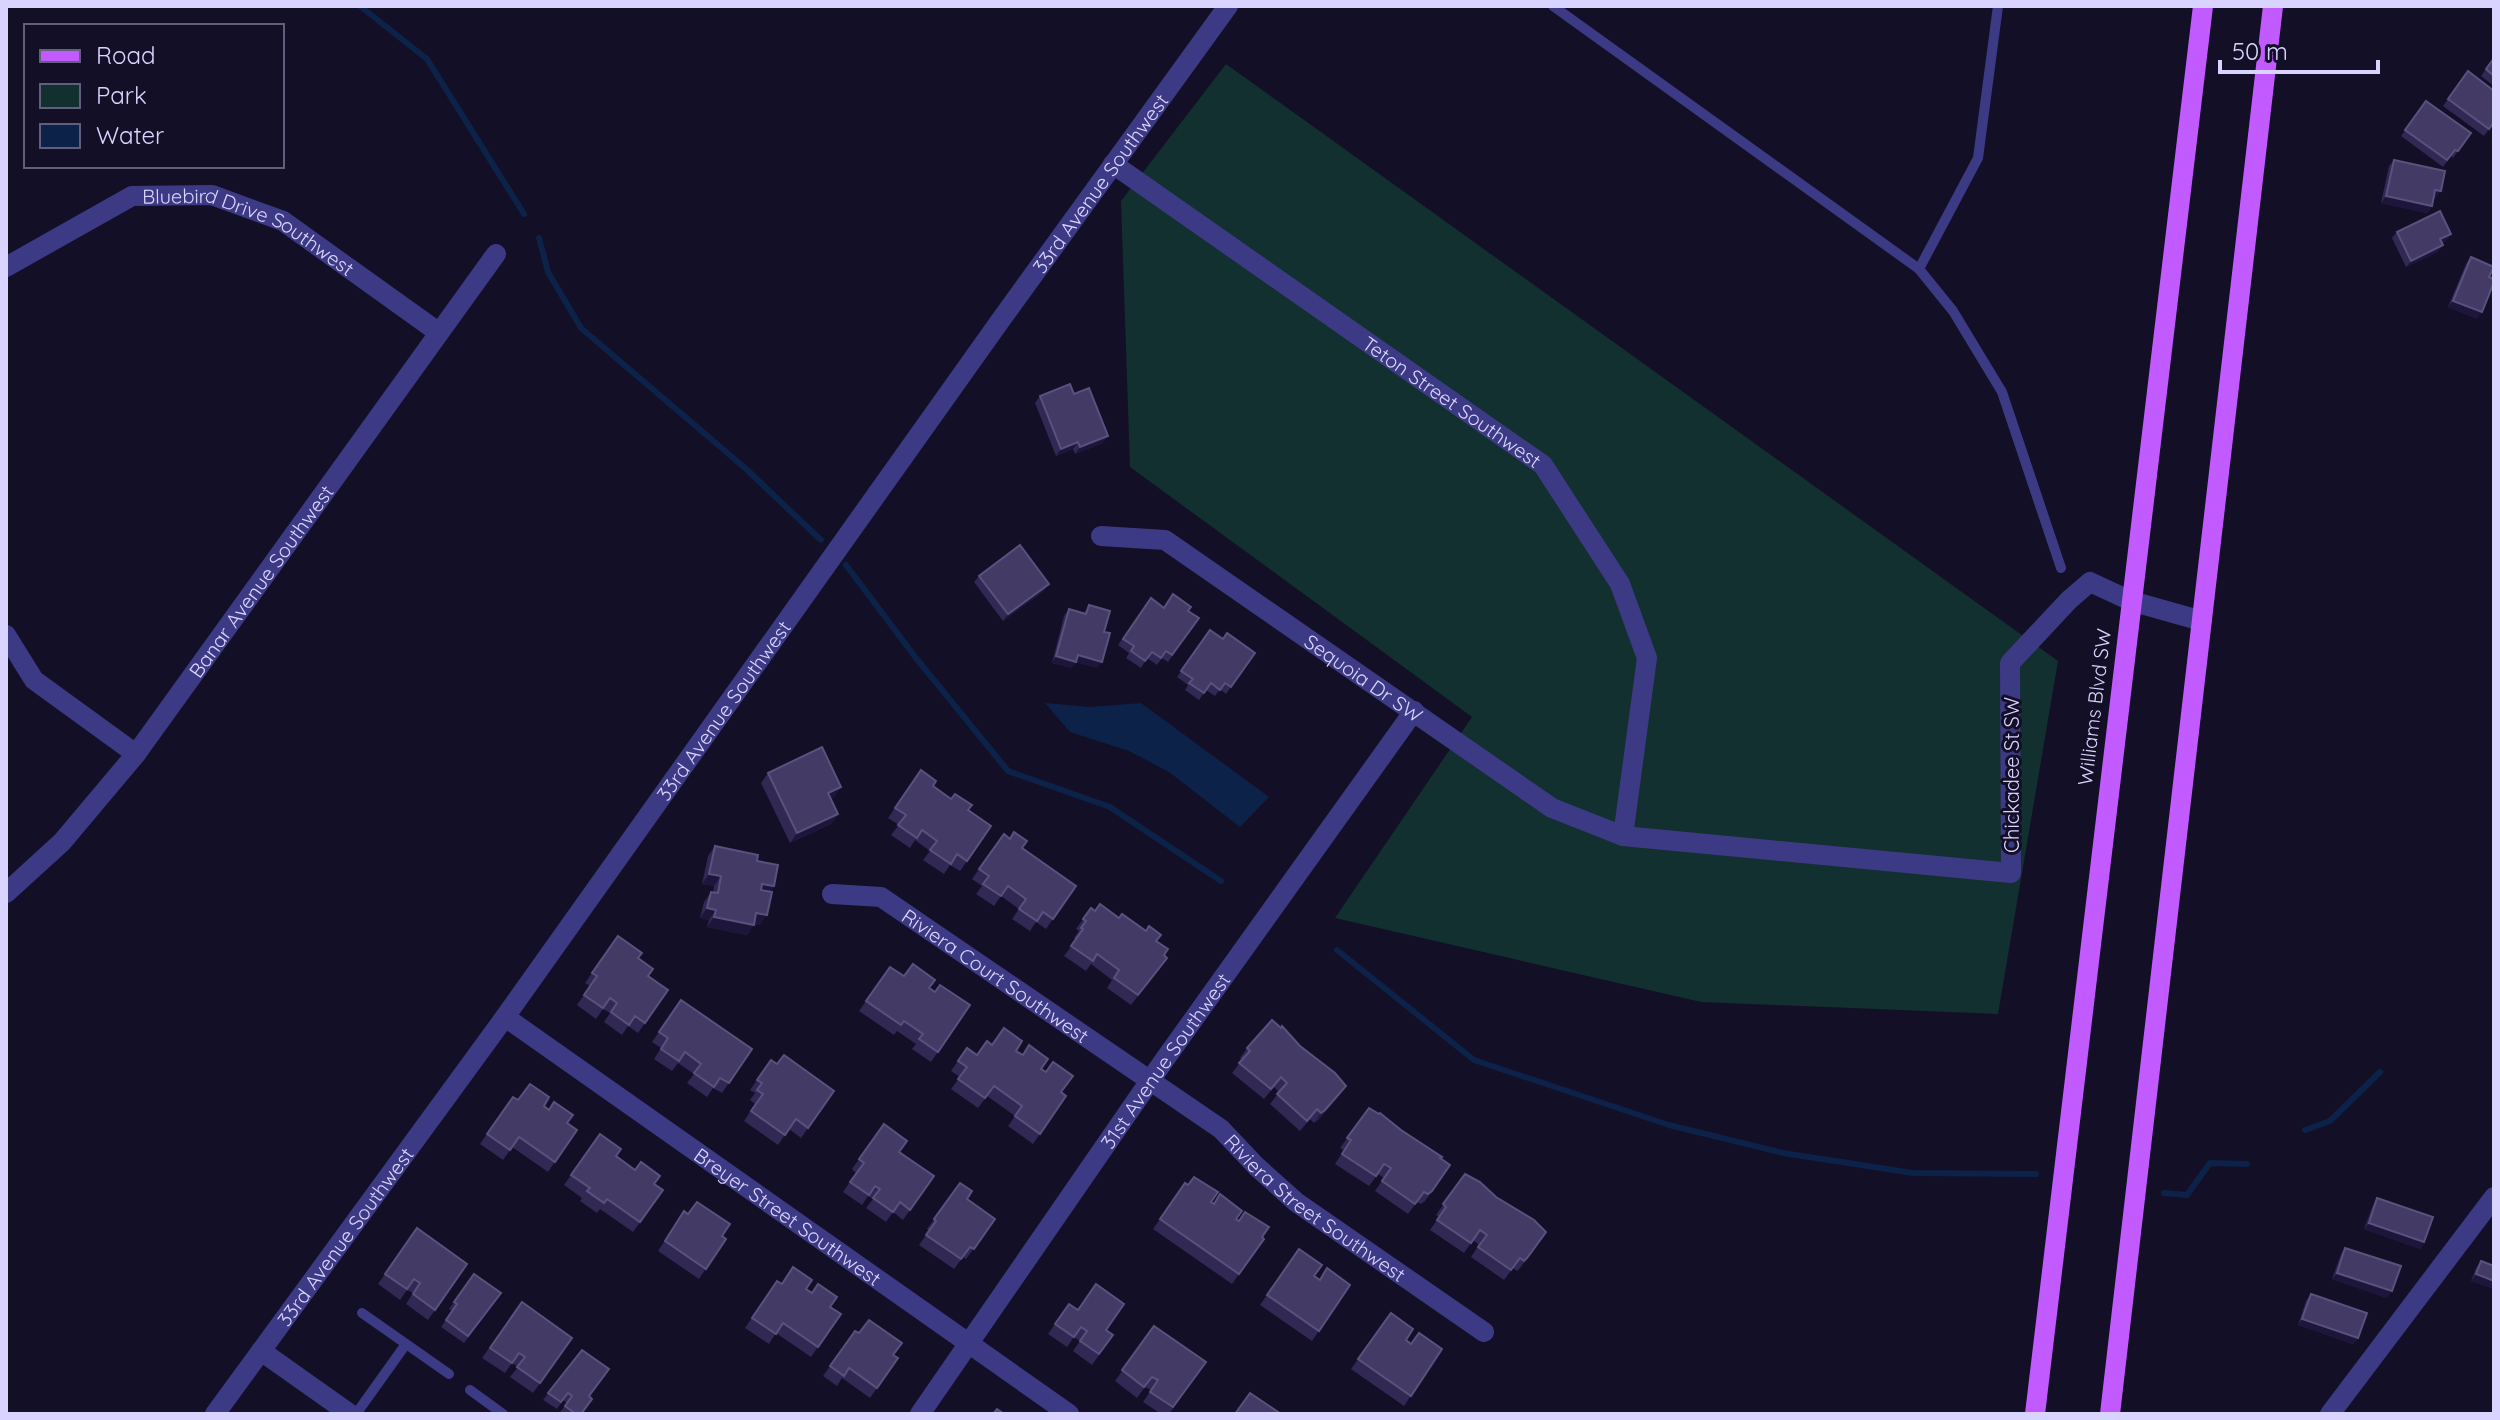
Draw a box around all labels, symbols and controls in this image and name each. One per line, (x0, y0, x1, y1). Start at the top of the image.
legend (24, 24, 284, 168)
scale bar (2220, 24, 2378, 74)
text: 50 m (2232, 36, 2288, 66)
text: Road (96, 40, 156, 70)
text: Park (96, 80, 147, 110)
street label: 33rd Avenue Southwest (1027, 88, 1173, 278)
text: Water (96, 120, 164, 150)
street label: Bluebird Drive Southwest (142, 181, 360, 281)
street label: Teton Street Southwest (1358, 330, 1547, 473)
street label: Banar Avenue Southwest (183, 480, 338, 682)
street label: 33rd Avenue Southwest (651, 615, 796, 805)
street label: Williams Blvd SW (2072, 627, 2116, 787)
street label: Sequoia Dr SW (1300, 628, 1428, 727)
street label: Chickadee St SW (1999, 697, 2024, 853)
street label: Riviera Court Southwest (897, 903, 1094, 1048)
street label: 31st Avenue Southwest (1095, 968, 1235, 1153)
street label: Riviera Street Southwest (1219, 1128, 1411, 1287)
street label: 33rd Avenue Southwest (271, 1142, 418, 1331)
street label: Breyer Street Southwest (690, 1142, 886, 1291)

